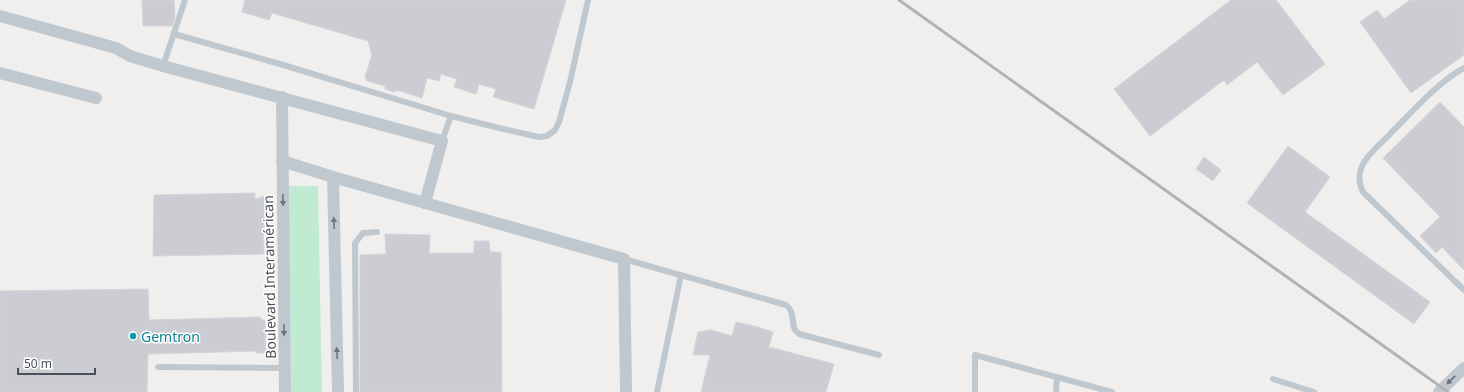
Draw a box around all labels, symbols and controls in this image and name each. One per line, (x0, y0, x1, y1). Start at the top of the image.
one-way arrow (280, 194, 286, 207)
street label: Boulevard Interamérican (258, 195, 280, 359)
one-way arrow (331, 216, 337, 229)
one-way arrow (281, 324, 287, 337)
place label: Gemtron (141, 327, 200, 346)
marker: Gemtron (128, 331, 138, 341)
one-way arrow (334, 347, 341, 359)
scale bar (18, 350, 95, 376)
text: 50 m (24, 355, 52, 372)
one-way arrow (1447, 375, 1456, 384)

